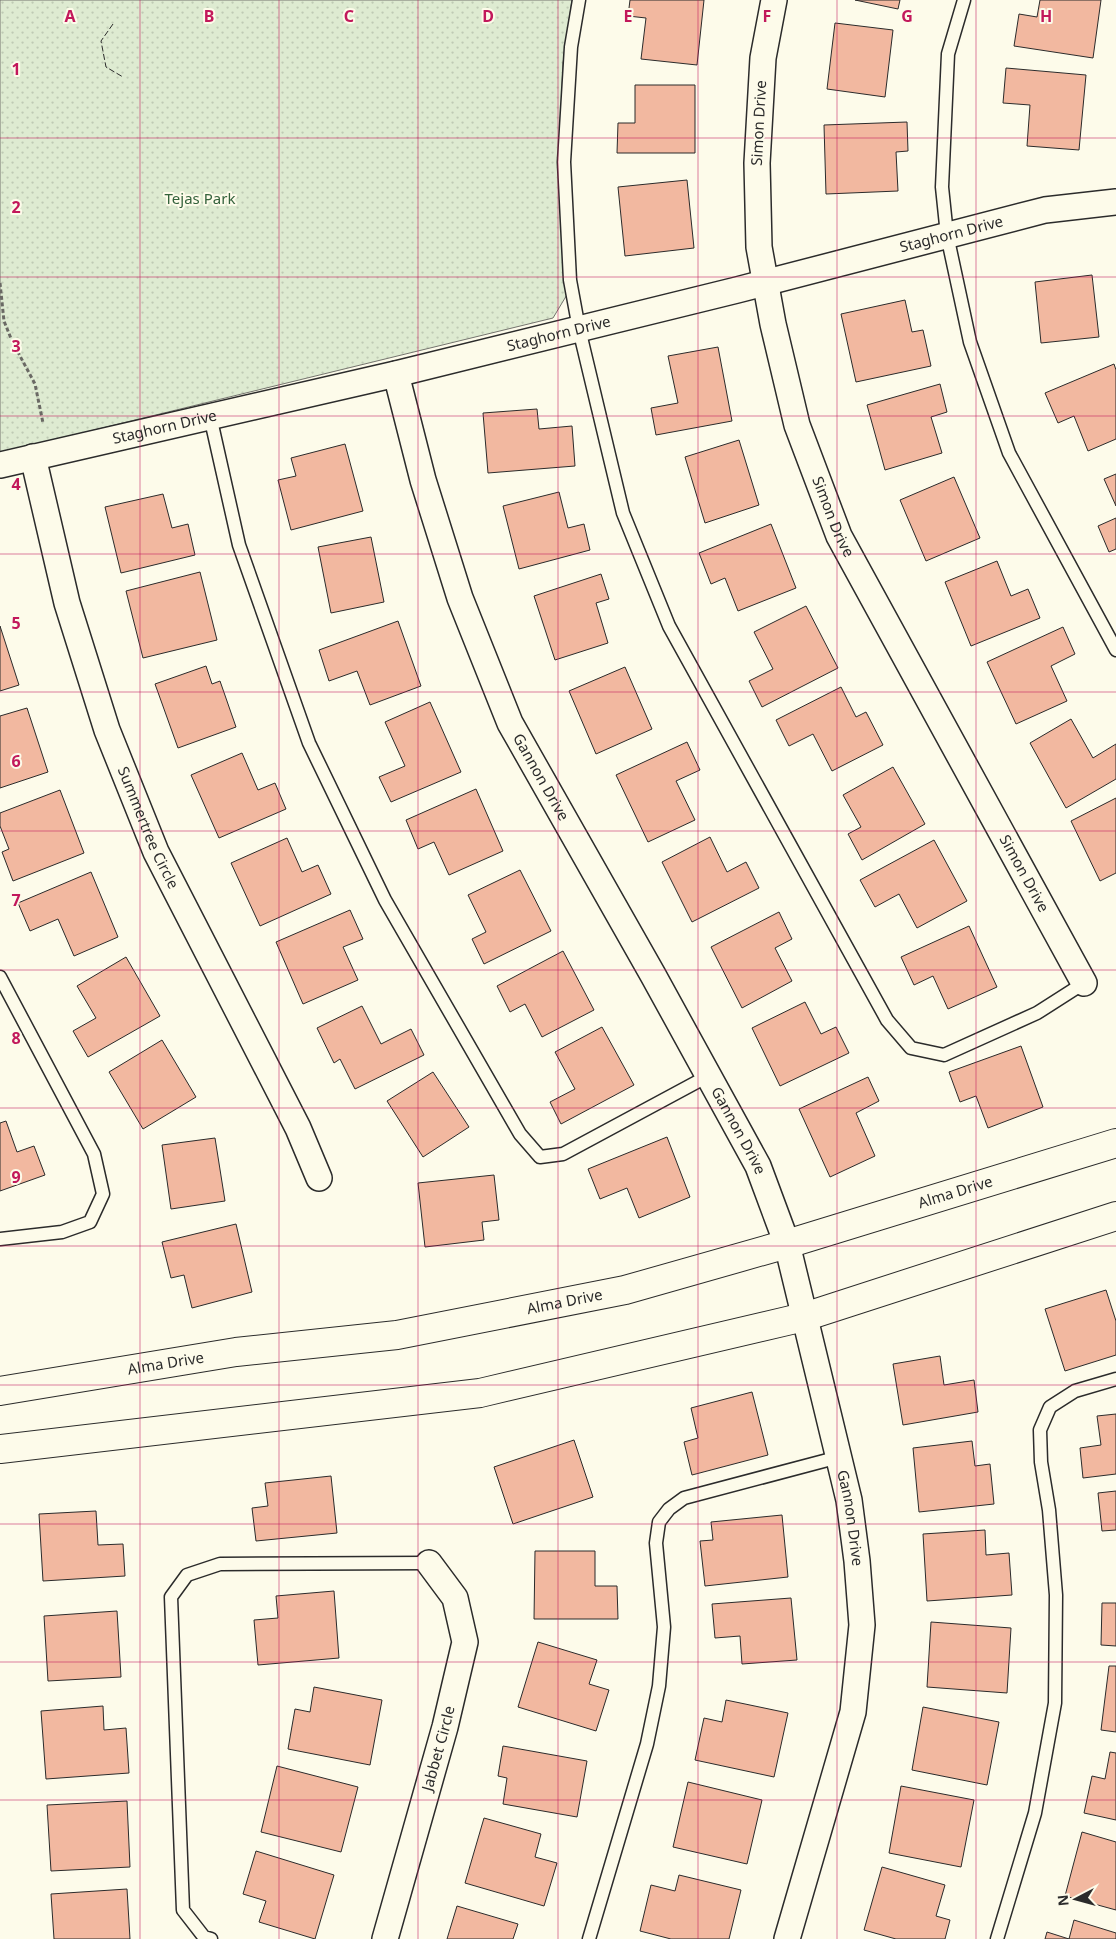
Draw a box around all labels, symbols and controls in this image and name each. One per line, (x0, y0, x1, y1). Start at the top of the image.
text: A (64, 5, 76, 27)
text: B (204, 5, 214, 27)
text: C (344, 5, 354, 27)
text: D (482, 5, 494, 27)
text: E (624, 5, 633, 27)
text: F (763, 5, 771, 27)
text: G (901, 5, 913, 27)
text: H (1040, 5, 1052, 27)
text: 1 (11, 58, 21, 80)
street label: Simon Drive (746, 80, 770, 166)
park label: Tejas Park (165, 188, 235, 208)
text: 2 (11, 196, 21, 218)
street label: Staghorn Drive (897, 210, 1005, 256)
street label: Staghorn Drive (505, 311, 613, 355)
text: 3 (11, 335, 21, 357)
street label: Staghorn Drive (110, 405, 218, 448)
text: 4 (11, 473, 21, 495)
street label: Simon Drive (808, 473, 860, 560)
text: 5 (11, 612, 21, 634)
street label: Gannon Drive (509, 729, 574, 824)
text: 6 (11, 750, 21, 772)
street label: Summertree Circle (114, 763, 184, 892)
street label: Simon Drive (996, 831, 1054, 915)
text: 7 (11, 889, 21, 911)
text: 8 (11, 1027, 21, 1049)
street label: Gannon Drive (707, 1083, 771, 1177)
text: 9 (11, 1166, 21, 1188)
street label: Alma Drive (915, 1171, 995, 1212)
street label: Alma Drive (525, 1284, 604, 1318)
street label: Alma Drive (126, 1346, 205, 1379)
street label: Gannon Drive (833, 1468, 868, 1567)
street label: Jabbet Circle (416, 1704, 459, 1795)
north arrow (1051, 1874, 1101, 1924)
text: N (1053, 1894, 1073, 1907)

